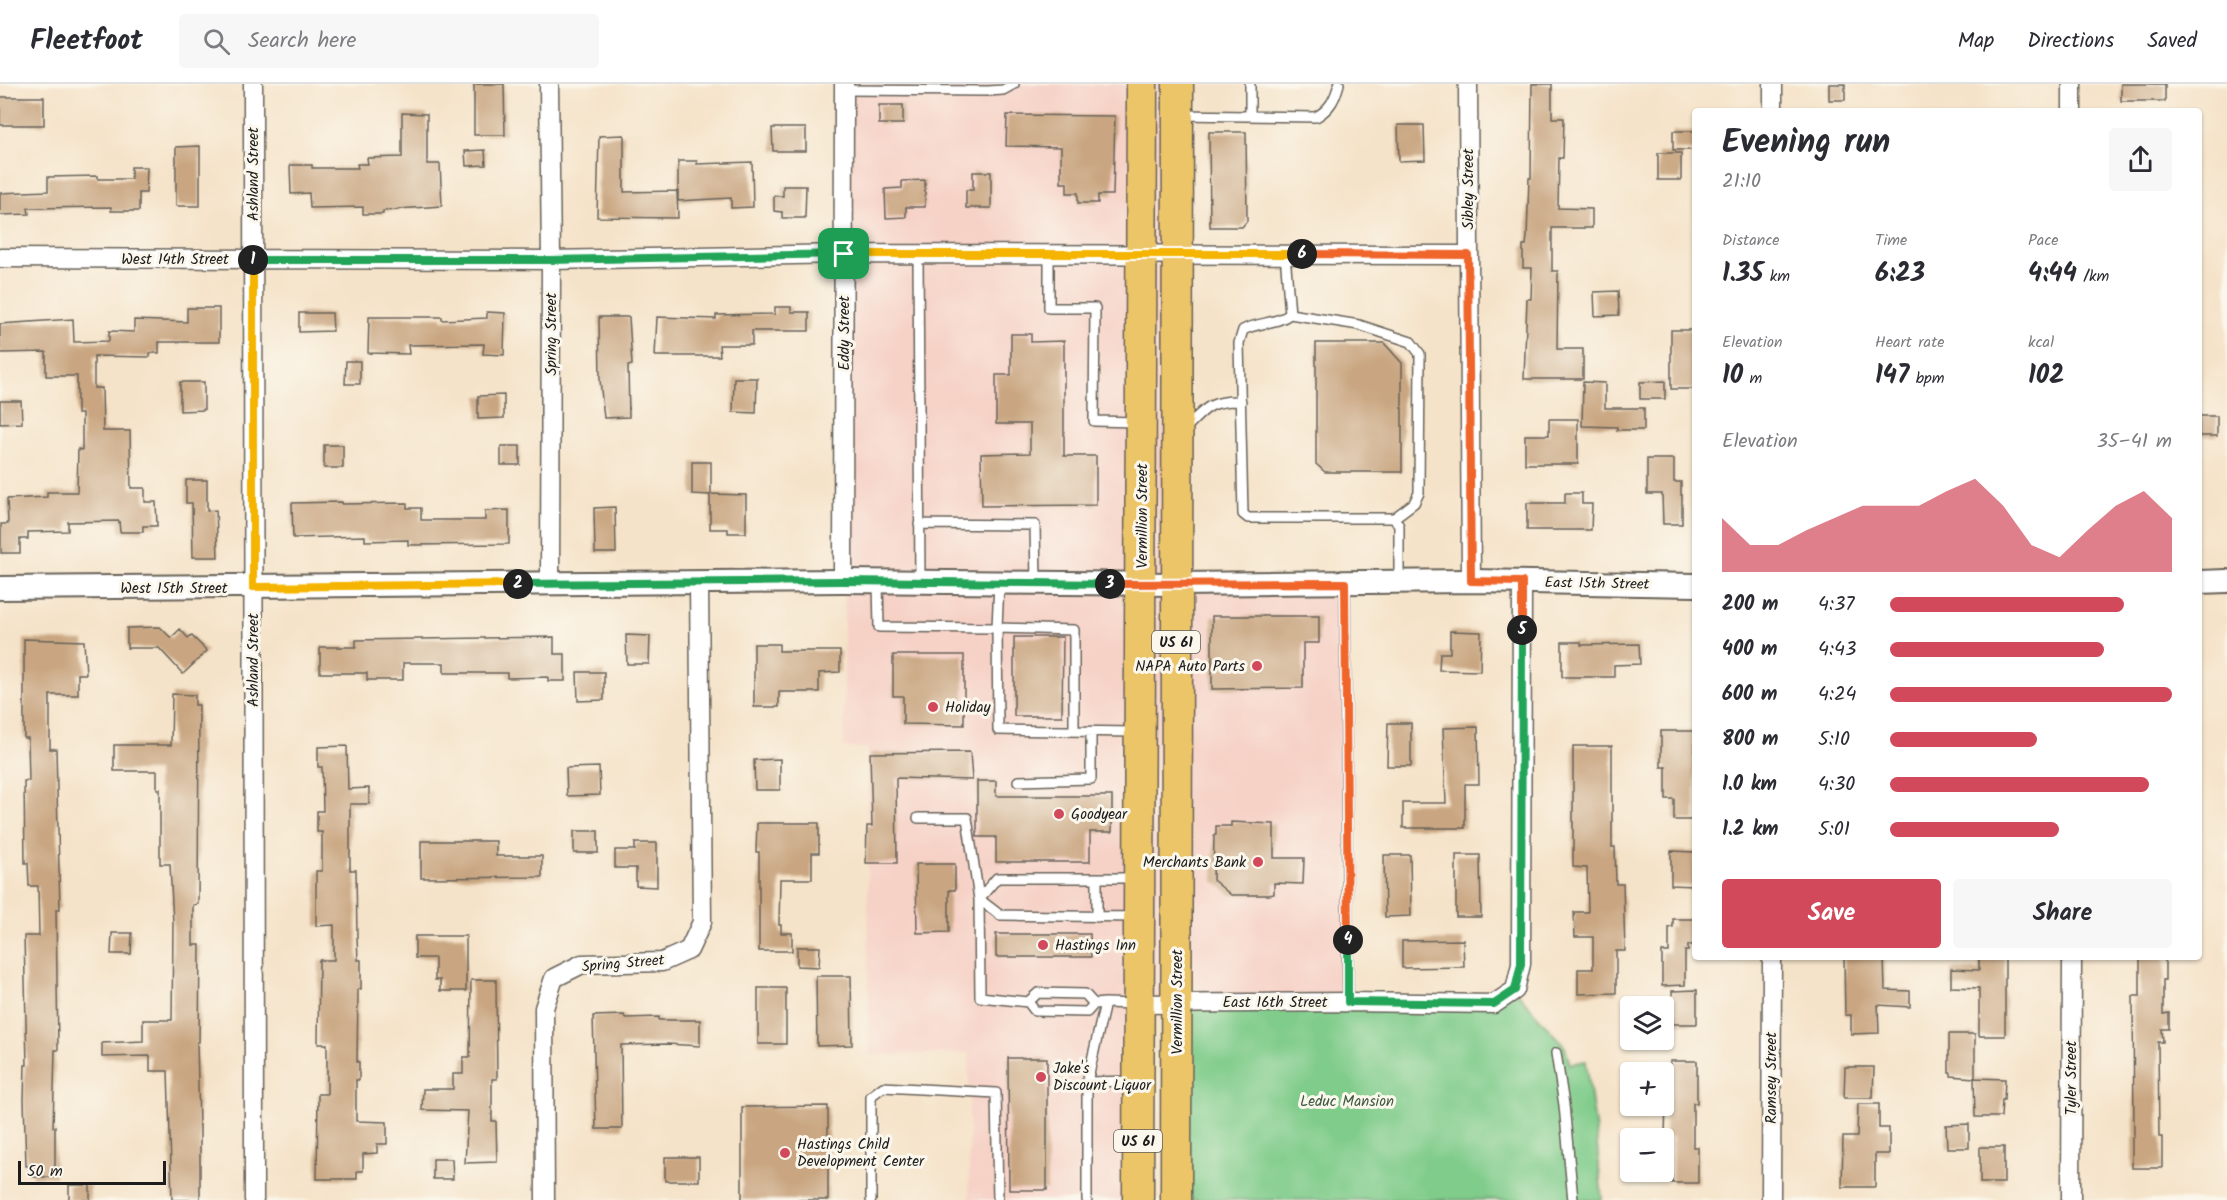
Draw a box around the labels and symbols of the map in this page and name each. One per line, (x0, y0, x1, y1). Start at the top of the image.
street label: Ashland Street (242, 127, 266, 221)
street label: Sibley Street (1457, 148, 1481, 229)
pin (818, 228, 869, 279)
pin: 6 (1287, 239, 1317, 269)
pin: 1 (238, 245, 268, 275)
street label: West 14th Street (121, 248, 229, 272)
street label: Spring Street (540, 292, 564, 375)
street label: Eddy Street (833, 295, 857, 370)
street label: Vermillion Street (1131, 463, 1155, 568)
pin: 2 (503, 569, 533, 599)
pin: 3 (1095, 569, 1125, 599)
street label: East 15th Street (1544, 571, 1650, 597)
street label: West 15th Street (120, 577, 228, 601)
street label: Ashland Street (242, 613, 266, 707)
pin: 5 (1507, 615, 1537, 645)
road number: US 61 (1152, 631, 1200, 653)
place label: NAPA Auto Parts (1135, 655, 1246, 679)
marker: NAPA Auto Parts (1250, 659, 1264, 673)
place label: Holiday (945, 696, 992, 720)
marker: Holiday (926, 700, 940, 714)
place label: Goodyear (1071, 803, 1128, 827)
marker: Goodyear (1052, 807, 1066, 821)
place label: Merchants Bank (1143, 851, 1247, 875)
marker: Merchants Bank (1251, 855, 1265, 869)
pin: 4 (1333, 925, 1363, 955)
place label: Hastings Inn (1055, 934, 1136, 958)
marker: Hastings Inn (1036, 938, 1050, 952)
street label: Spring Street (581, 948, 666, 980)
street label: Vermillion Street (1166, 949, 1190, 1054)
street label: East 16th Street (1223, 991, 1328, 1015)
street label: Ramsey Street (1760, 1032, 1784, 1124)
street label: Tyler Street (2060, 1041, 2084, 1115)
place label: Jake's Discount Liquor (1053, 1057, 1152, 1098)
marker: Jake's Discount Liquor (1034, 1070, 1048, 1084)
park label: Leduc Mansion (1300, 1090, 1394, 1114)
road number: US 61 (1114, 1130, 1162, 1152)
place label: Hastings Child Development Center (797, 1133, 925, 1174)
marker: Hastings Child Development Center (778, 1146, 792, 1160)
scale bar (18, 1158, 166, 1186)

